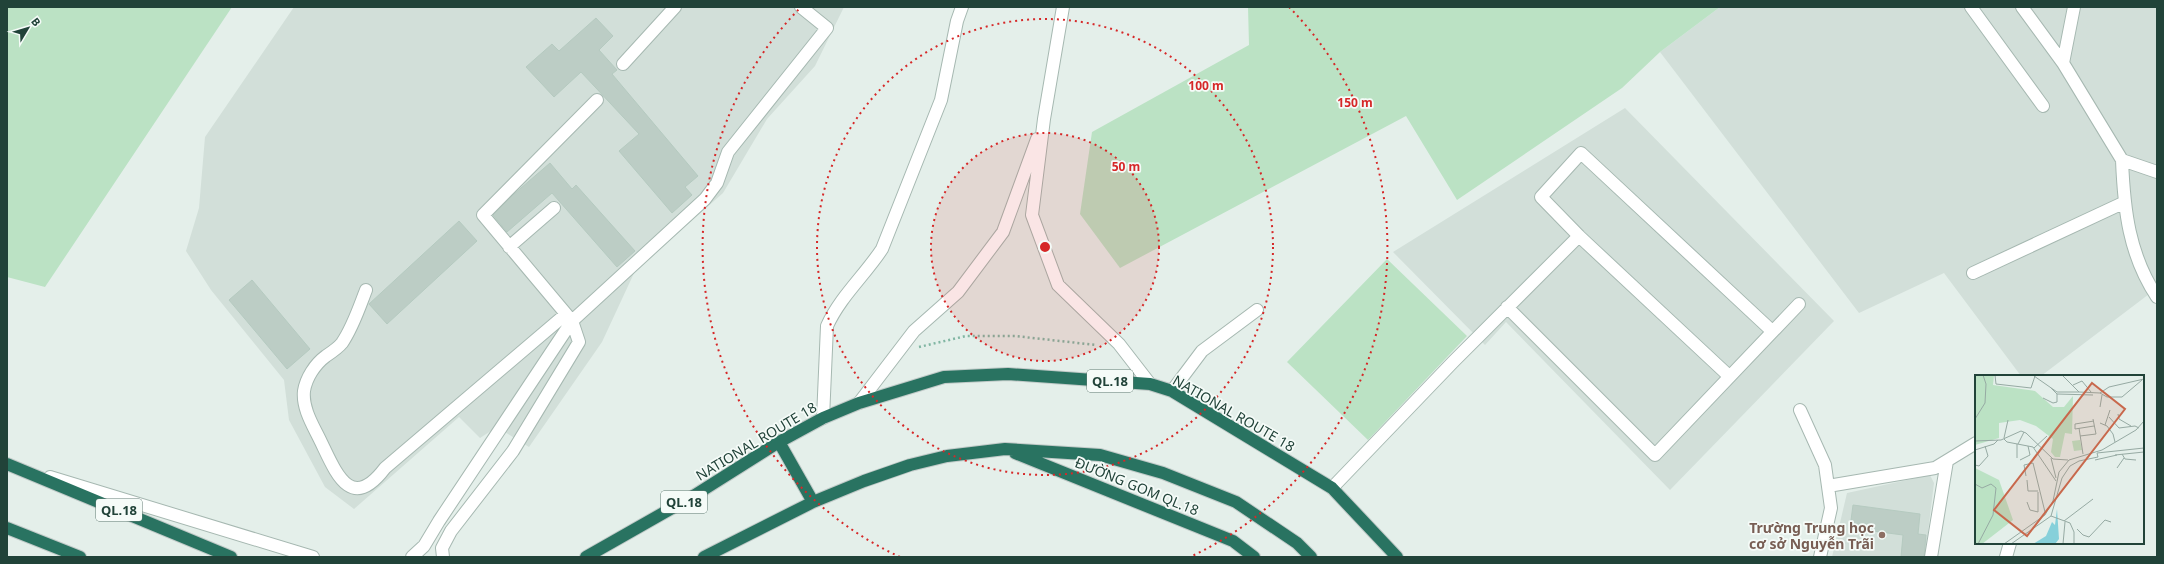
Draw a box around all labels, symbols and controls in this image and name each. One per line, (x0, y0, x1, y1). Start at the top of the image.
north arrow (8, 8, 48, 48)
text: B (28, 14, 44, 29)
text: 100 m (1188, 77, 1224, 94)
text: 150 m (1337, 94, 1373, 111)
text: 50 m (1112, 158, 1140, 175)
centre of rings (1038, 240, 1052, 254)
road number: QL.18 (1087, 370, 1133, 392)
street label: NATIONAL ROUTE 18 (1170, 370, 1298, 456)
inset map (1975, 375, 2144, 544)
street label: NATIONAL ROUTE 18 (692, 397, 820, 485)
street label: ĐƯỜNG GOM QL.18 (1072, 452, 1202, 520)
road number: QL.18 (661, 491, 707, 513)
road number: QL.18 (96, 499, 142, 521)
place label: Trường Trung học cơ sở Nguyễn Trãi (1749, 518, 1874, 553)
marker: Trường Trung học cơ sở Nguyễn Trãi (1877, 530, 1887, 540)

